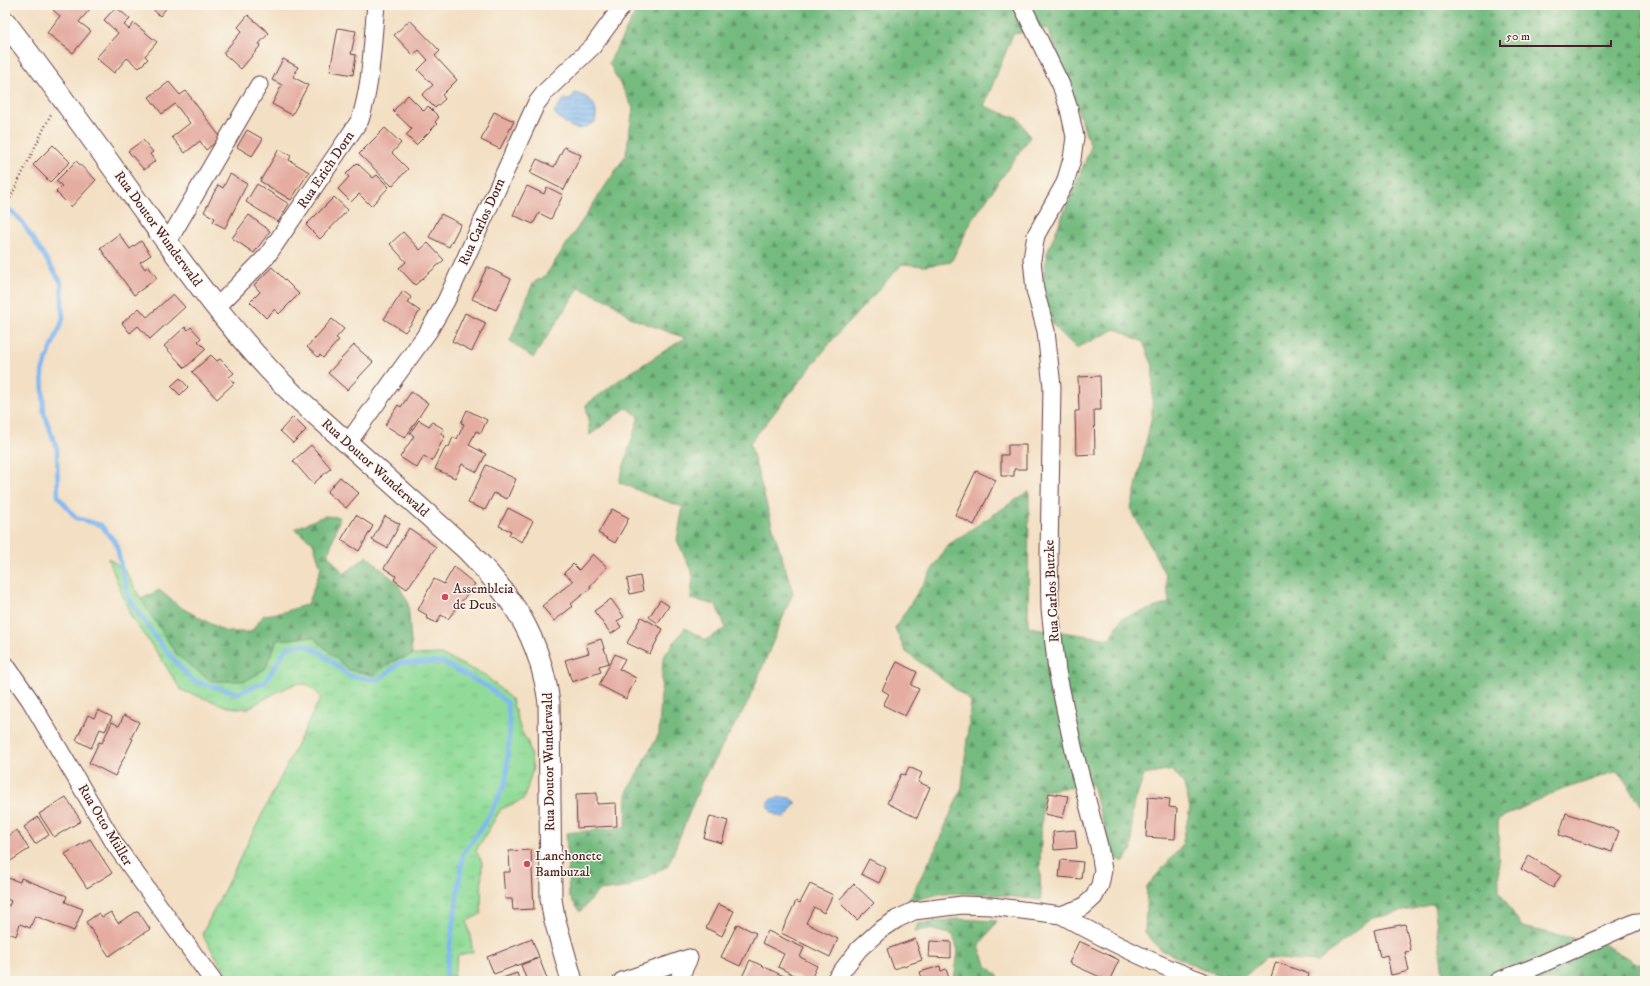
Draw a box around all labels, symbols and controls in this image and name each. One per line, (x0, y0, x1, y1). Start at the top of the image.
scale bar (1500, 22, 1611, 48)
text: 50 m (1506, 29, 1530, 44)
street label: Rua Erich Dorn (293, 127, 359, 212)
street label: Rua Doutor Wunderwald (110, 168, 206, 290)
street label: Rua Carlos Dorn (455, 175, 510, 268)
street label: Rua Doutor Wunderwald (317, 415, 433, 521)
street label: Rua Carlos Butzke (1040, 539, 1064, 643)
place label: Assembleia de Deus (453, 580, 514, 614)
marker: Assembleia de Deus (440, 592, 450, 602)
street label: Rua Doutor Wunderwald (539, 692, 559, 832)
street label: Rua Otto Müller (73, 781, 137, 870)
place label: Lanchonete Bambuzal (535, 847, 602, 881)
marker: Lanchonete Bambuzal (522, 859, 532, 869)

